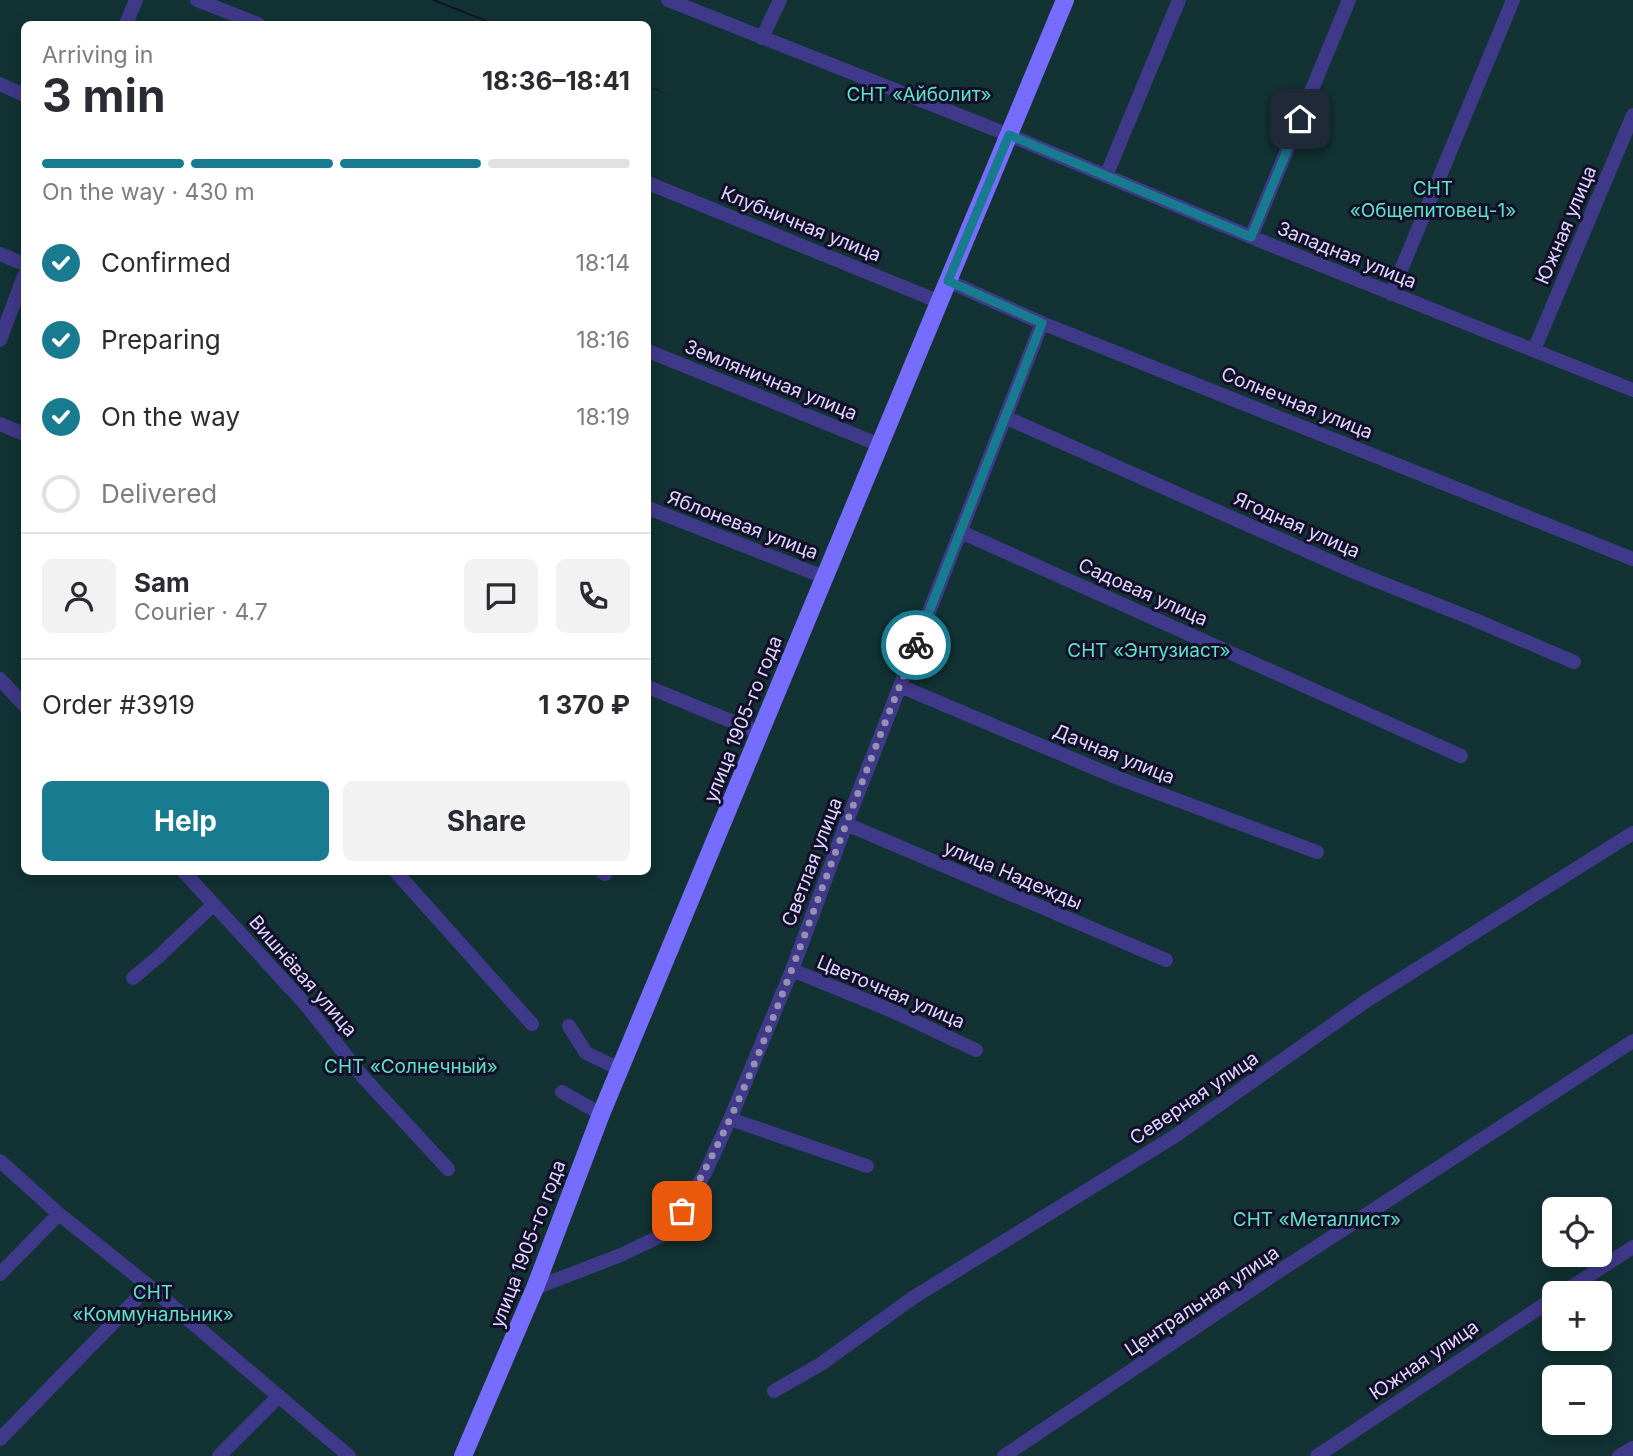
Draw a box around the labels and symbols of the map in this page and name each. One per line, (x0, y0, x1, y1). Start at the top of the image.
park label: СНТ «Айболит» (846, 83, 992, 106)
pin (1270, 89, 1330, 149)
street label: Южная улица (1531, 162, 1601, 288)
park label: СНТ «Общепитовец-1» (1350, 177, 1516, 222)
street label: Клубничная улица (718, 181, 884, 267)
street label: Западная улица (1274, 217, 1420, 293)
street label: Земляничная улица (681, 335, 861, 425)
street label: Солнечная улица (1218, 362, 1376, 444)
street label: Яблоневая улица (664, 486, 822, 564)
street label: Ягодная улица (1231, 487, 1363, 563)
street label: Садовая улица (1075, 553, 1211, 631)
courier (881, 610, 951, 680)
street label: улица 1905-го года (699, 632, 787, 806)
park label: СНТ «Энтузиаст» (1067, 639, 1231, 662)
street label: Дачная улица (1050, 719, 1178, 789)
street label: Светлая улица (777, 794, 847, 930)
street label: улица Надежды (940, 835, 1086, 915)
street label: Вишнёвая улица (244, 911, 362, 1041)
street label: Цветочная улица (814, 950, 968, 1034)
street label: Северная улица (1125, 1046, 1263, 1150)
park label: СНТ «Солнечный» (324, 1055, 498, 1078)
street label: улица 1905-го года (485, 1157, 571, 1331)
pin (652, 1181, 712, 1241)
park label: СНТ «Металлист» (1233, 1208, 1401, 1231)
street label: Центральная улица (1121, 1241, 1283, 1361)
park label: СНТ «Коммунальник» (72, 1281, 234, 1326)
street label: Южная улица (1365, 1315, 1483, 1405)

